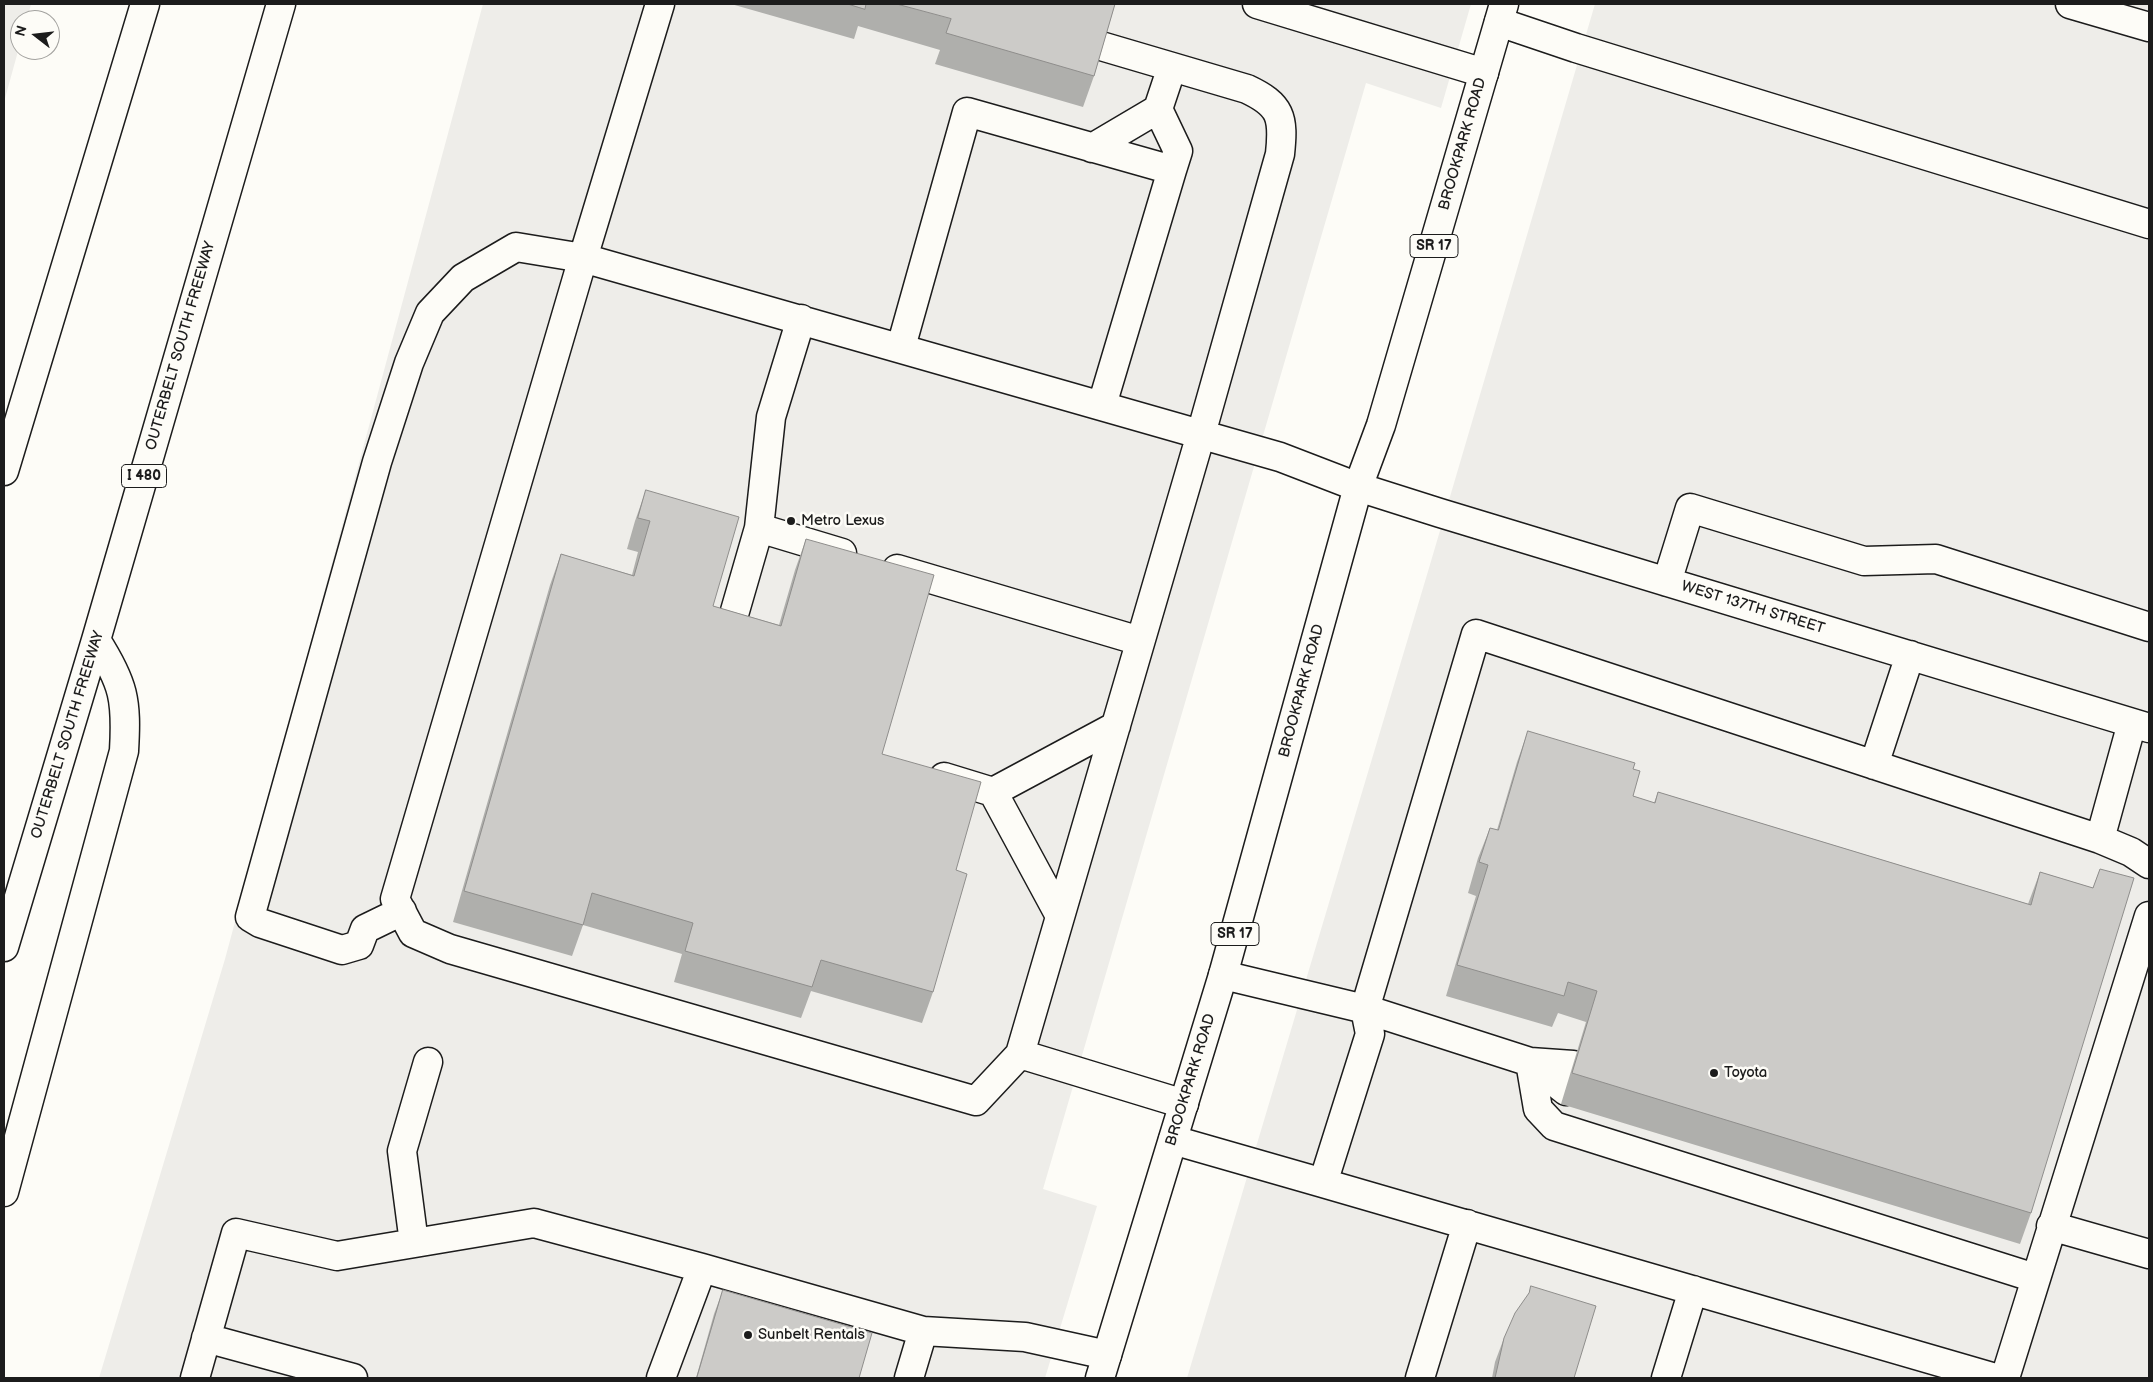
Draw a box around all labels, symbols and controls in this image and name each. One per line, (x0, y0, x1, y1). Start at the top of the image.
north arrow (10, 10, 60, 60)
text: N (11, 24, 31, 38)
street label: BROOKPARK ROAD (1435, 76, 1491, 212)
road number: SR 17 (1410, 235, 1458, 258)
street label: OUTERBELT SOUTH FREEWAY (143, 239, 219, 453)
road number: I 480 (122, 464, 166, 488)
place label: Metro Lexus (801, 512, 884, 530)
marker: Metro Lexus (785, 515, 797, 527)
street label: WEST 137TH STREET (1679, 578, 1827, 638)
street label: BROOKPARK ROAD (1276, 622, 1328, 760)
street label: OUTERBELT SOUTH FREEWAY (28, 629, 108, 841)
road number: SR 17 (1211, 922, 1259, 946)
street label: BROOKPARK ROAD (1162, 1012, 1220, 1148)
place label: Toyota (1724, 1064, 1767, 1082)
marker: Toyota (1708, 1067, 1720, 1079)
place label: Sunbelt Rentals (758, 1326, 865, 1344)
marker: Sunbelt Rentals (742, 1329, 754, 1341)

